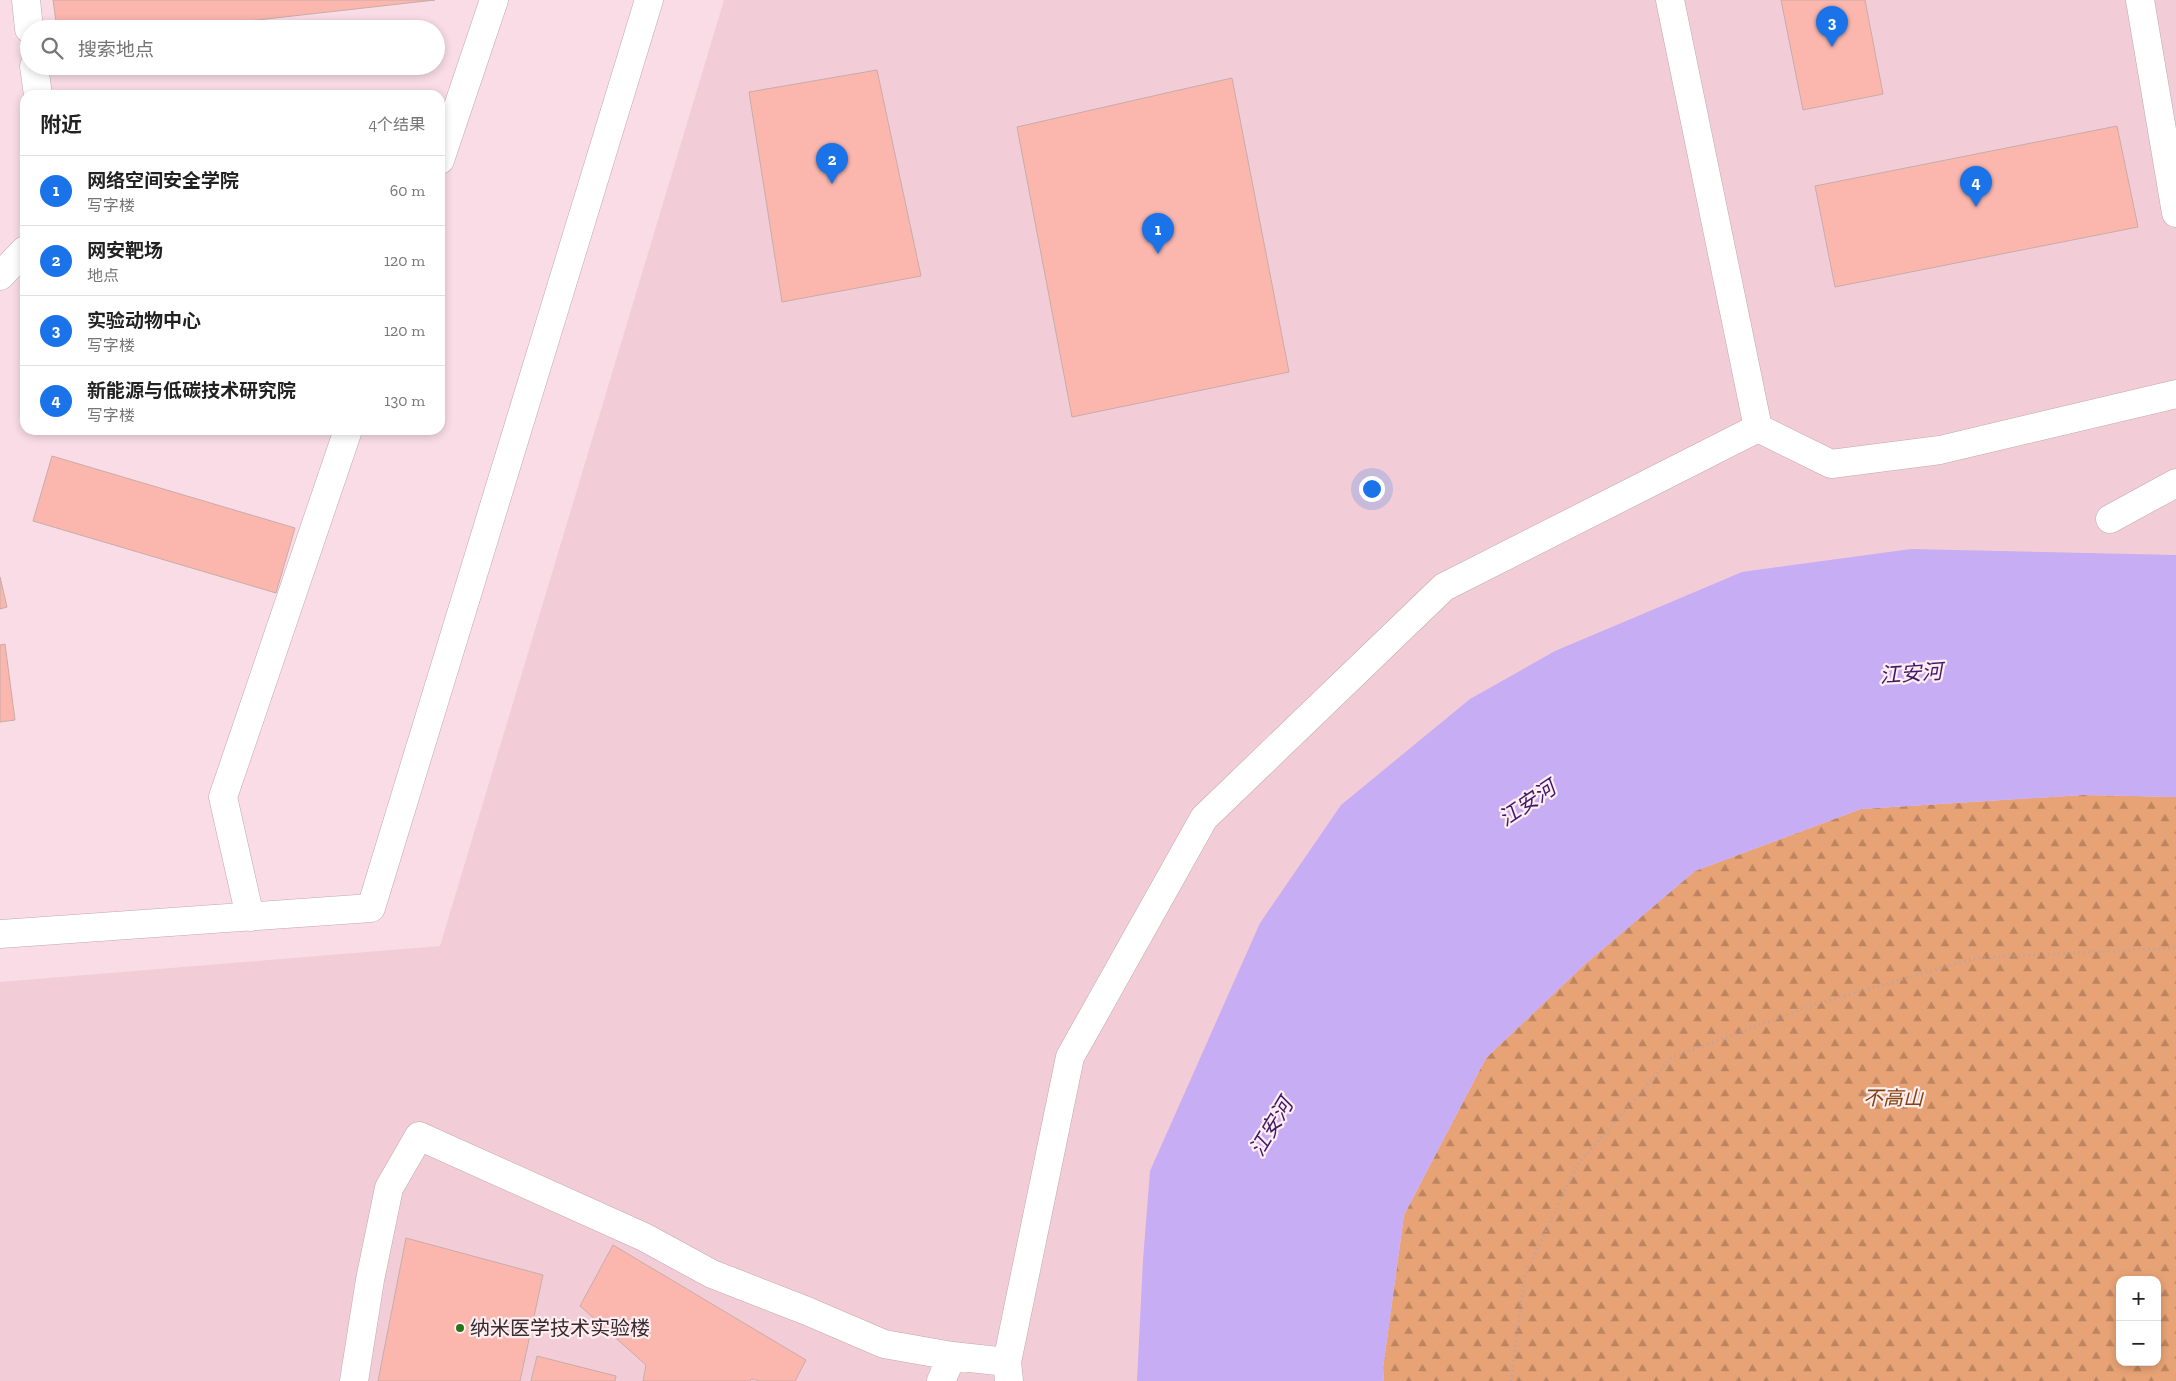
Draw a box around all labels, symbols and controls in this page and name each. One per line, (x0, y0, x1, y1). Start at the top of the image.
pin: 3 (1816, 6, 1848, 47)
search box (20, 20, 445, 75)
icon: search (38, 34, 66, 62)
text: 搜索地点 (78, 38, 154, 61)
text: 附近 (40, 112, 82, 137)
text: 4个结果 (368, 115, 425, 134)
pin: 2 (816, 143, 848, 184)
pin: 4 (1960, 166, 1992, 207)
text: 网络空间安全学院 (87, 169, 239, 192)
text: 1 (53, 181, 59, 200)
text: 60 m (390, 181, 425, 200)
text: 写字楼 (87, 196, 135, 215)
pin: 1 (1142, 213, 1174, 254)
text: 网安靶场 (87, 239, 163, 262)
text: 2 (52, 251, 60, 270)
text: 120 m (384, 251, 425, 270)
text: 地点 (87, 266, 119, 285)
text: 实验动物中心 (87, 309, 201, 332)
text: 3 (52, 321, 60, 340)
text: 120 m (384, 321, 425, 340)
text: 写字楼 (87, 336, 135, 355)
text: 新能源与低碳技术研究院 (87, 379, 296, 402)
text: 4 (51, 391, 61, 410)
text: 130 m (384, 391, 425, 410)
text: 写字楼 (87, 406, 135, 425)
your location (1359, 476, 1385, 502)
water label: 江安河 (1879, 658, 1947, 688)
water label: 江安河 (1494, 773, 1563, 831)
park label: 不高山 (1863, 1086, 1925, 1110)
water label: 江安河 (1244, 1090, 1300, 1160)
map controls (2116, 1276, 2161, 1366)
button: + (2116, 1276, 2161, 1321)
place label: 纳米医学技术实验楼 (470, 1316, 650, 1340)
button: − (2116, 1321, 2161, 1366)
marker: 纳米医学技术实验楼 (454, 1322, 466, 1334)

